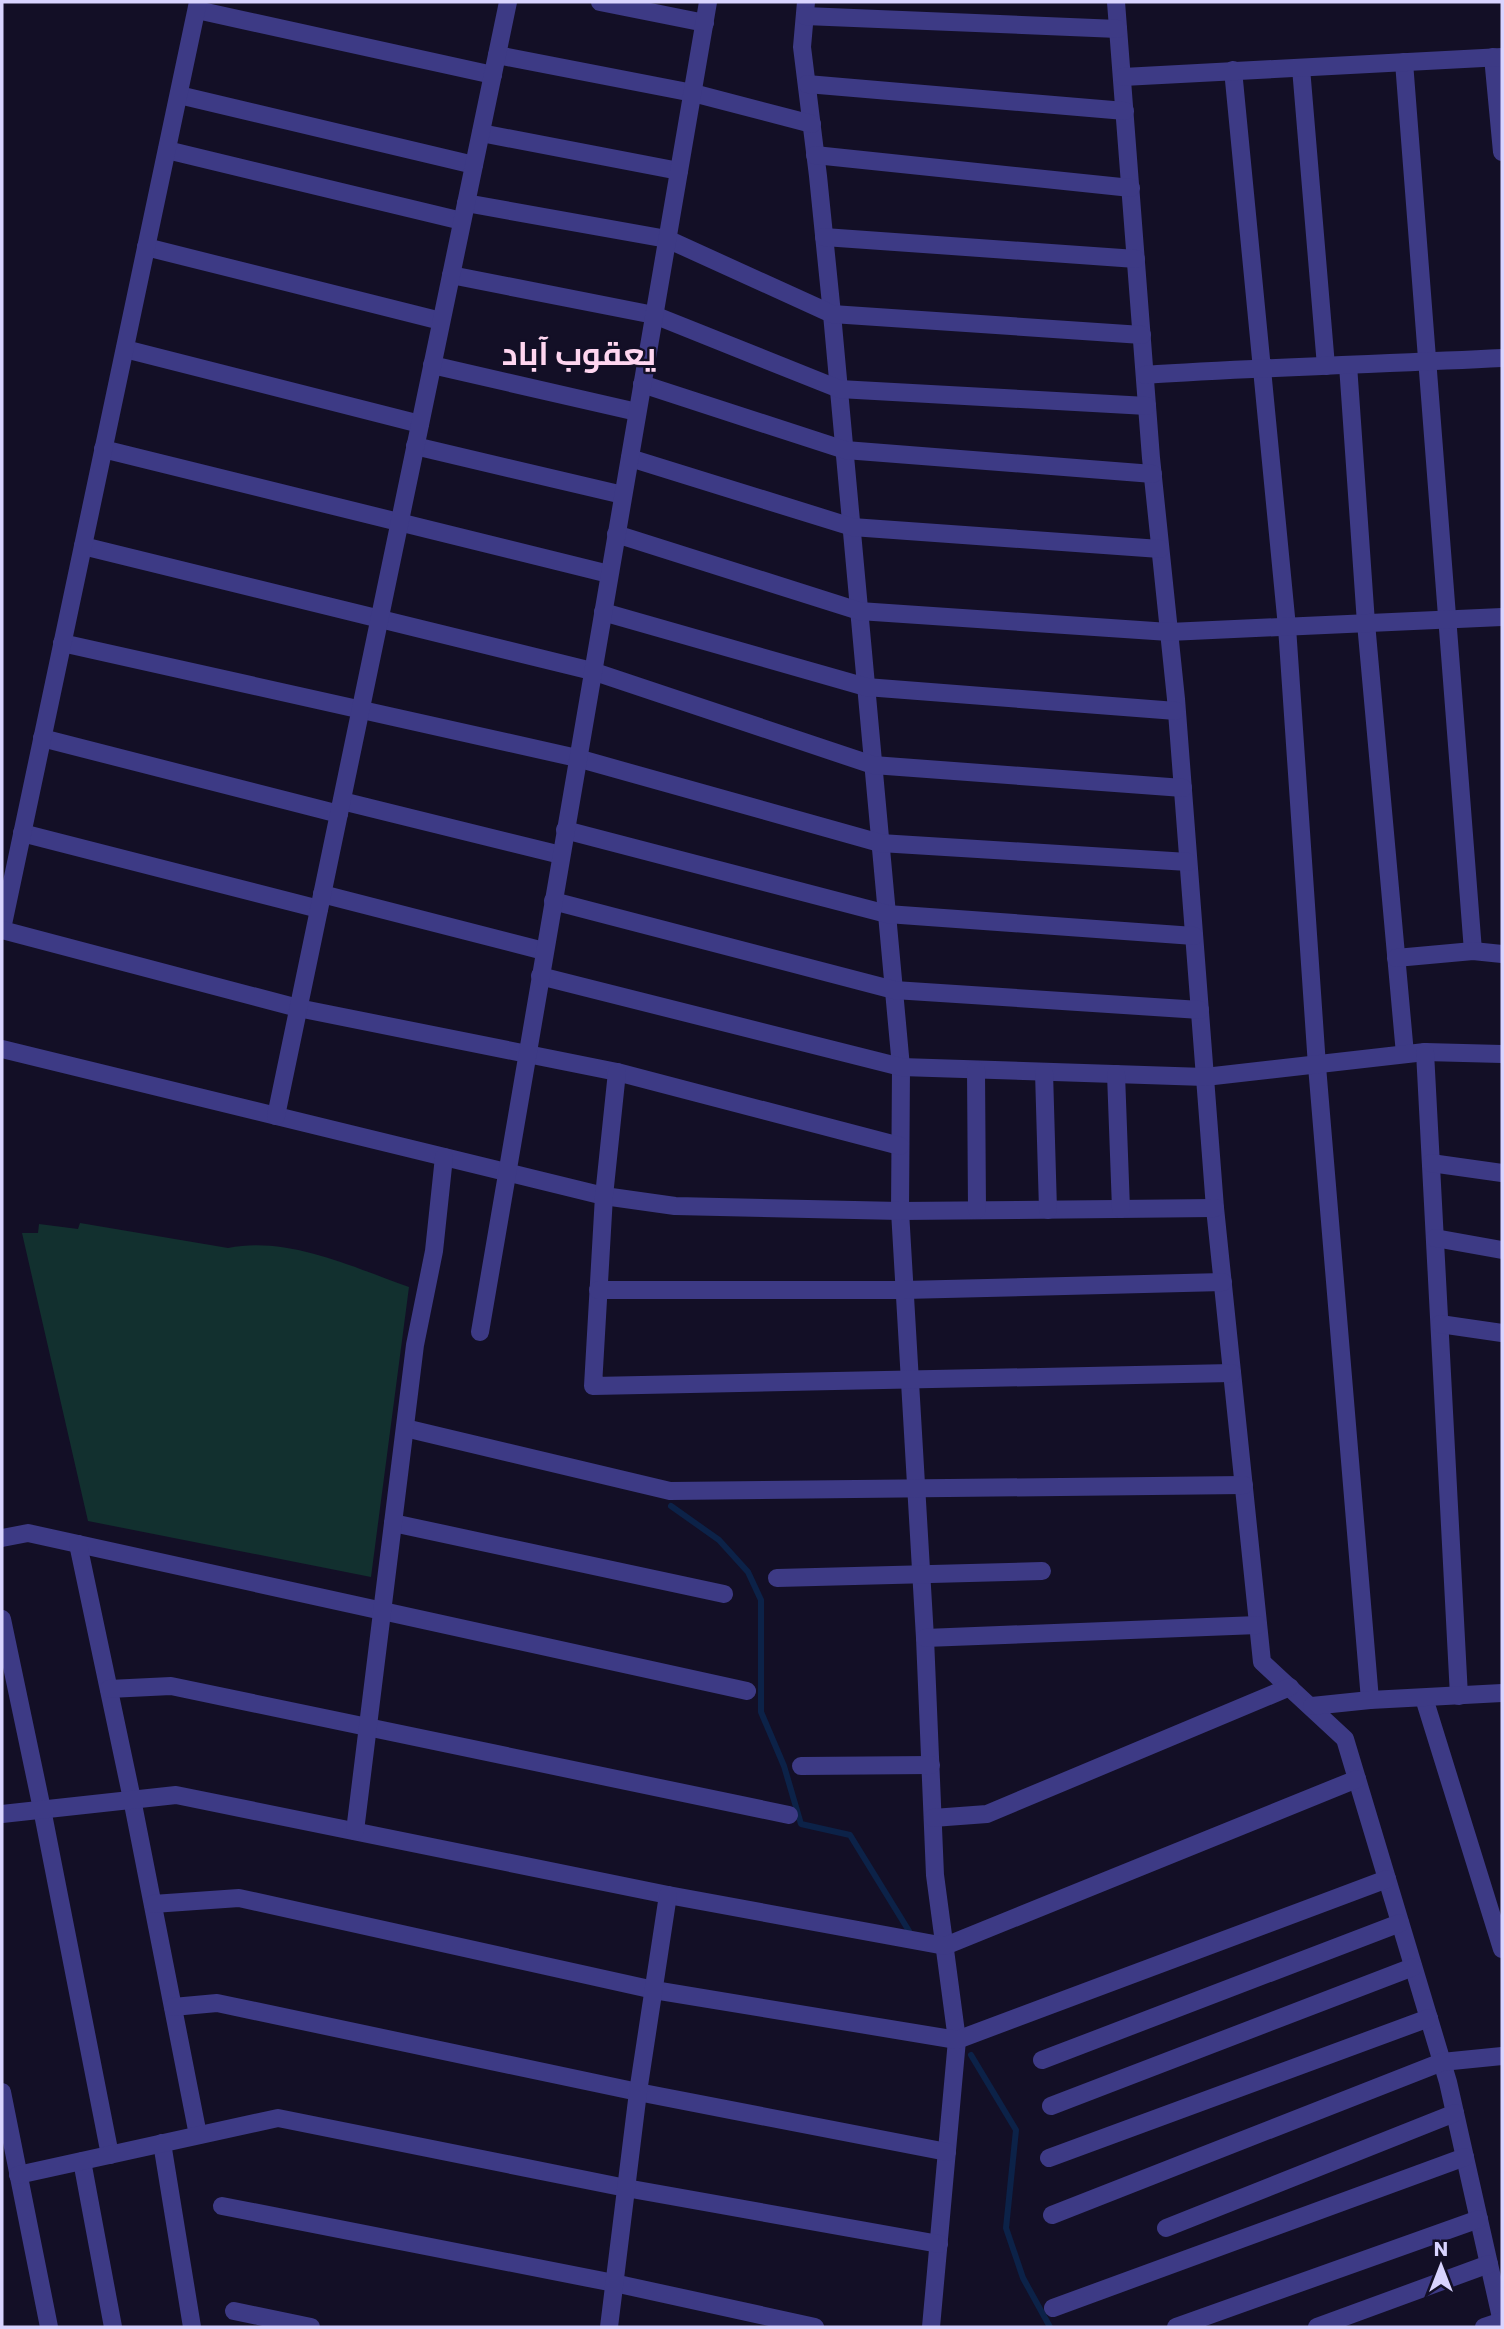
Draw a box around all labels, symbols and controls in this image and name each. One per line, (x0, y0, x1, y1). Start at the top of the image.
district label: یعقوب آباد (502, 331, 657, 376)
north arrow (1406, 2231, 1476, 2301)
text: N (1434, 2236, 1448, 2263)

